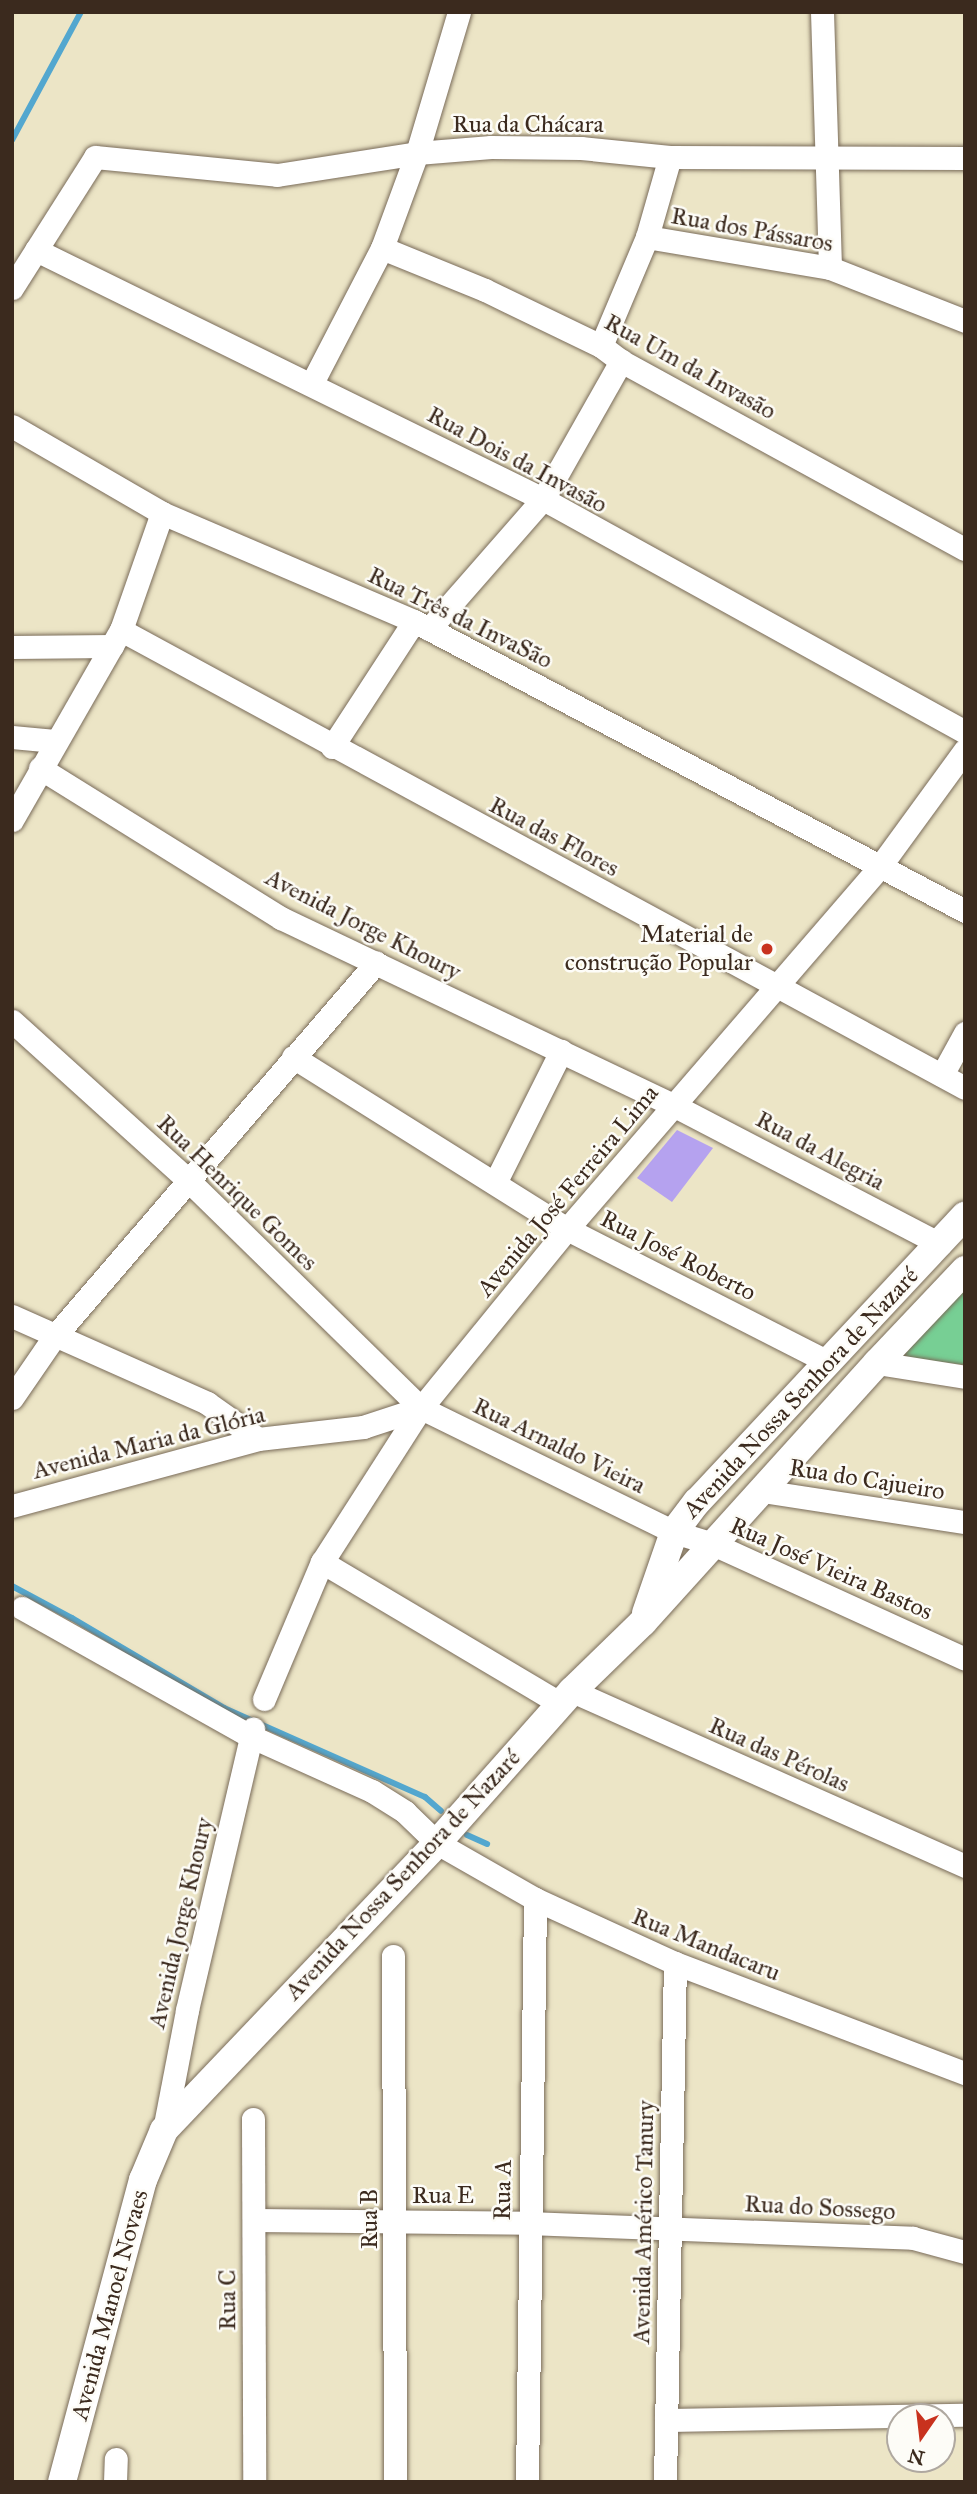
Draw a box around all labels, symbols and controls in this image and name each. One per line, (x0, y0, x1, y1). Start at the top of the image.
street label: Rua da Chácara (452, 111, 604, 139)
street label: Rua dos Pássaros (669, 202, 835, 258)
street label: Rua Um da Invasão (599, 308, 781, 426)
street label: Rua Dois da Invasão (422, 400, 612, 520)
street label: Rua Três da InvaSão (363, 561, 557, 675)
street label: Rua das Flores (484, 791, 624, 883)
street label: Avenida Jorge Khoury (260, 863, 466, 987)
place label: Material de construção Popular (565, 921, 753, 977)
marker: Material de construção Popular (759, 941, 775, 957)
street label: Avenida José Ferreira Lima (471, 1079, 665, 1303)
street label: Rua da Alegria (751, 1105, 889, 1197)
street label: Rua Henrique Gomes (151, 1109, 323, 1277)
street label: Rua José Roberto (595, 1204, 761, 1308)
street label: Avenida Nossa Senhora de Nazaré (677, 1262, 925, 1524)
street label: Rua Arnaldo Vieira (468, 1392, 650, 1500)
street label: Avenida Maria da Glória (30, 1400, 268, 1486)
street label: Rua do Cajueiro (787, 1453, 947, 1507)
street label: Rua José Vieira Bastos (725, 1511, 937, 1627)
street label: Rua das Pérolas (704, 1711, 854, 1799)
street label: Avenida Nossa Senhora de Nazaré (279, 1744, 527, 2006)
street label: Avenida Jorge Khoury (143, 1815, 219, 2031)
street label: Rua Mandacaru (628, 1902, 784, 1988)
street label: Avenida Américo Tanury (627, 2100, 661, 2344)
street label: Rua A (488, 2159, 518, 2221)
street label: Rua E (412, 2182, 474, 2210)
street label: Avenida Manoel Novaes (65, 2187, 155, 2423)
street label: Rua B (356, 2189, 384, 2249)
street label: Rua do Sossego (744, 2190, 896, 2226)
street label: Rua C (214, 2269, 242, 2331)
north arrow (886, 2403, 956, 2473)
text: N (906, 2444, 927, 2470)

